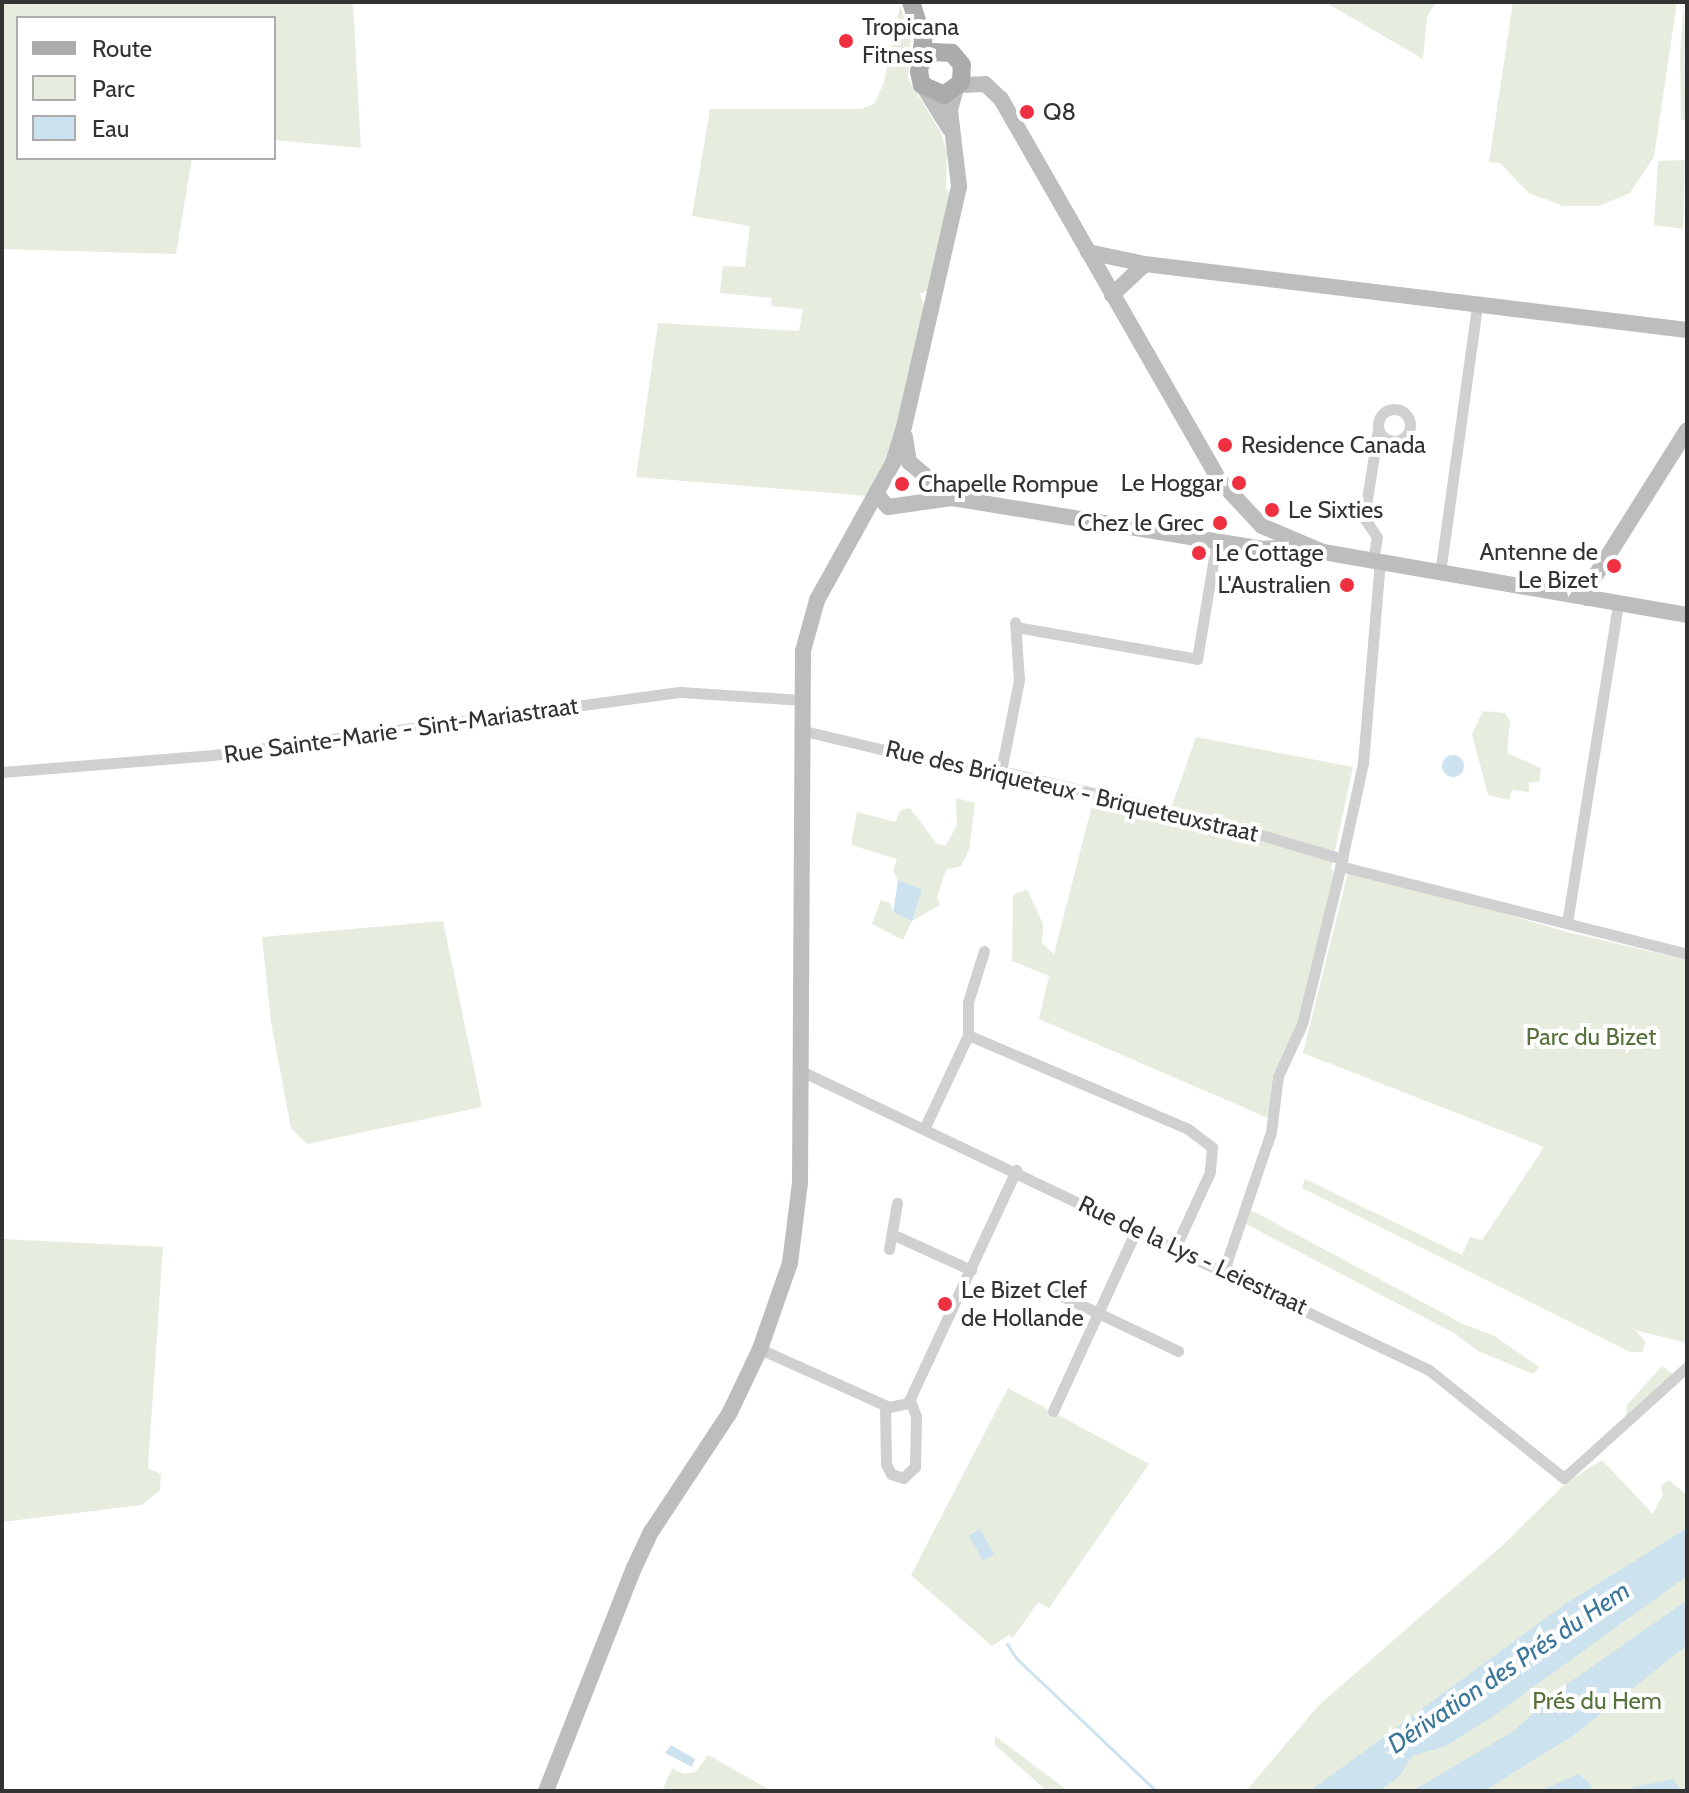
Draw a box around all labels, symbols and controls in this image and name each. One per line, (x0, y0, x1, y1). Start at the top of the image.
place label: Tropicana Fitness (862, 13, 959, 69)
legend (16, 16, 276, 160)
marker: Tropicana Fitness (837, 32, 855, 50)
text: Route (92, 34, 152, 63)
text: Parc (92, 74, 135, 103)
place label: Q8 (1043, 98, 1076, 126)
marker: Q8 (1018, 103, 1036, 121)
text: Eau (92, 114, 129, 143)
place label: Residence Canada (1241, 431, 1426, 459)
marker: Residence Canada (1216, 436, 1234, 454)
place label: Le Hoggar (1121, 469, 1223, 497)
place label: Chapelle Rompue (918, 470, 1098, 498)
marker: Le Hoggar (1230, 474, 1248, 492)
marker: Chapelle Rompue (893, 475, 911, 493)
place label: Le Sixties (1288, 496, 1383, 524)
marker: Le Sixties (1263, 501, 1281, 519)
place label: Chez le Grec (1078, 509, 1204, 537)
marker: Chez le Grec (1211, 514, 1229, 532)
place label: Antenne de Le Bizet (1480, 538, 1598, 594)
place label: Le Cottage (1215, 539, 1324, 567)
marker: Le Cottage (1190, 544, 1208, 562)
marker: Antenne de Le Bizet (1605, 557, 1623, 575)
place label: L'Australien (1218, 571, 1331, 599)
marker: L'Australien (1338, 576, 1356, 594)
street label: Rue Sainte-Marie - Sint-Mariastraat (222, 691, 580, 769)
street label: Rue des Briqueteux - Briqueteuxstraat (883, 734, 1261, 848)
park label: Parc du Bizet (1526, 1023, 1656, 1051)
street label: Rue de la Lys - Leiestraat (1074, 1189, 1312, 1321)
place label: Le Bizet Clef de Hollande (961, 1276, 1087, 1332)
marker: Le Bizet Clef de Hollande (936, 1295, 954, 1313)
water label: Dérivation des Prés du Hem (1382, 1575, 1636, 1761)
park label: Prés du Hem (1532, 1687, 1662, 1715)

